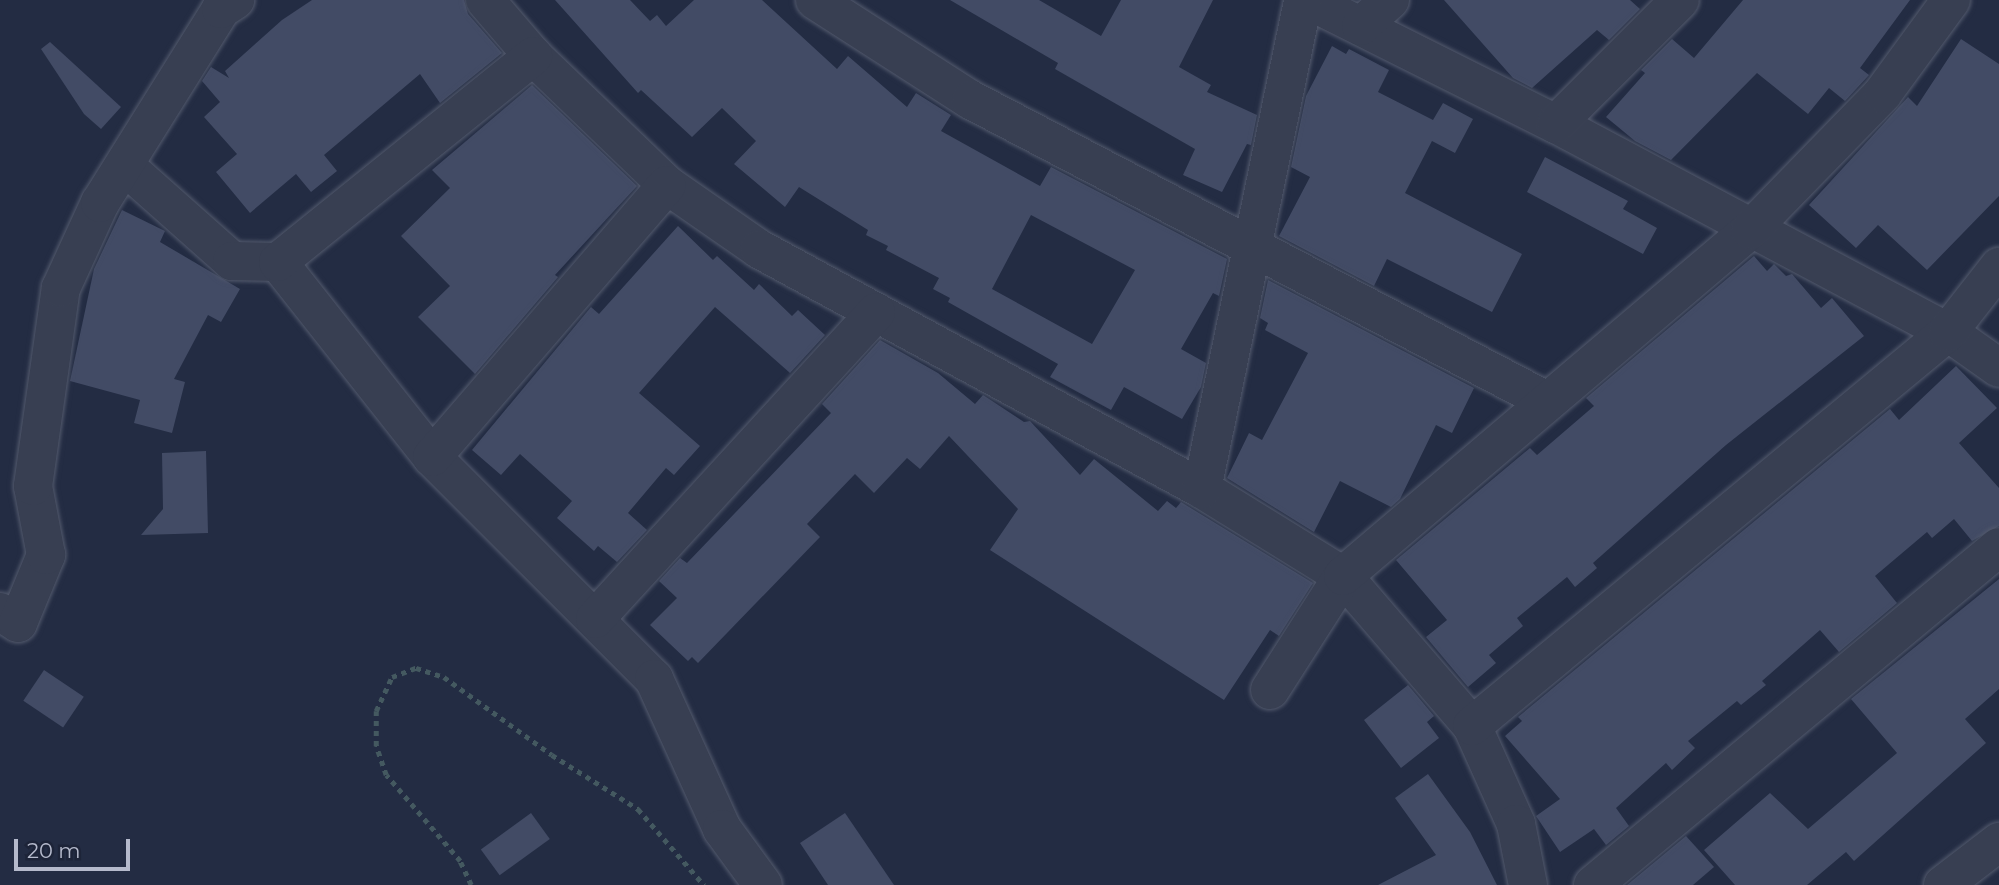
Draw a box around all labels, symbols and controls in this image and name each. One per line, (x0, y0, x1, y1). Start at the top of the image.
scale bar (18, 826, 133, 870)
text: 20 m (27, 838, 81, 863)

